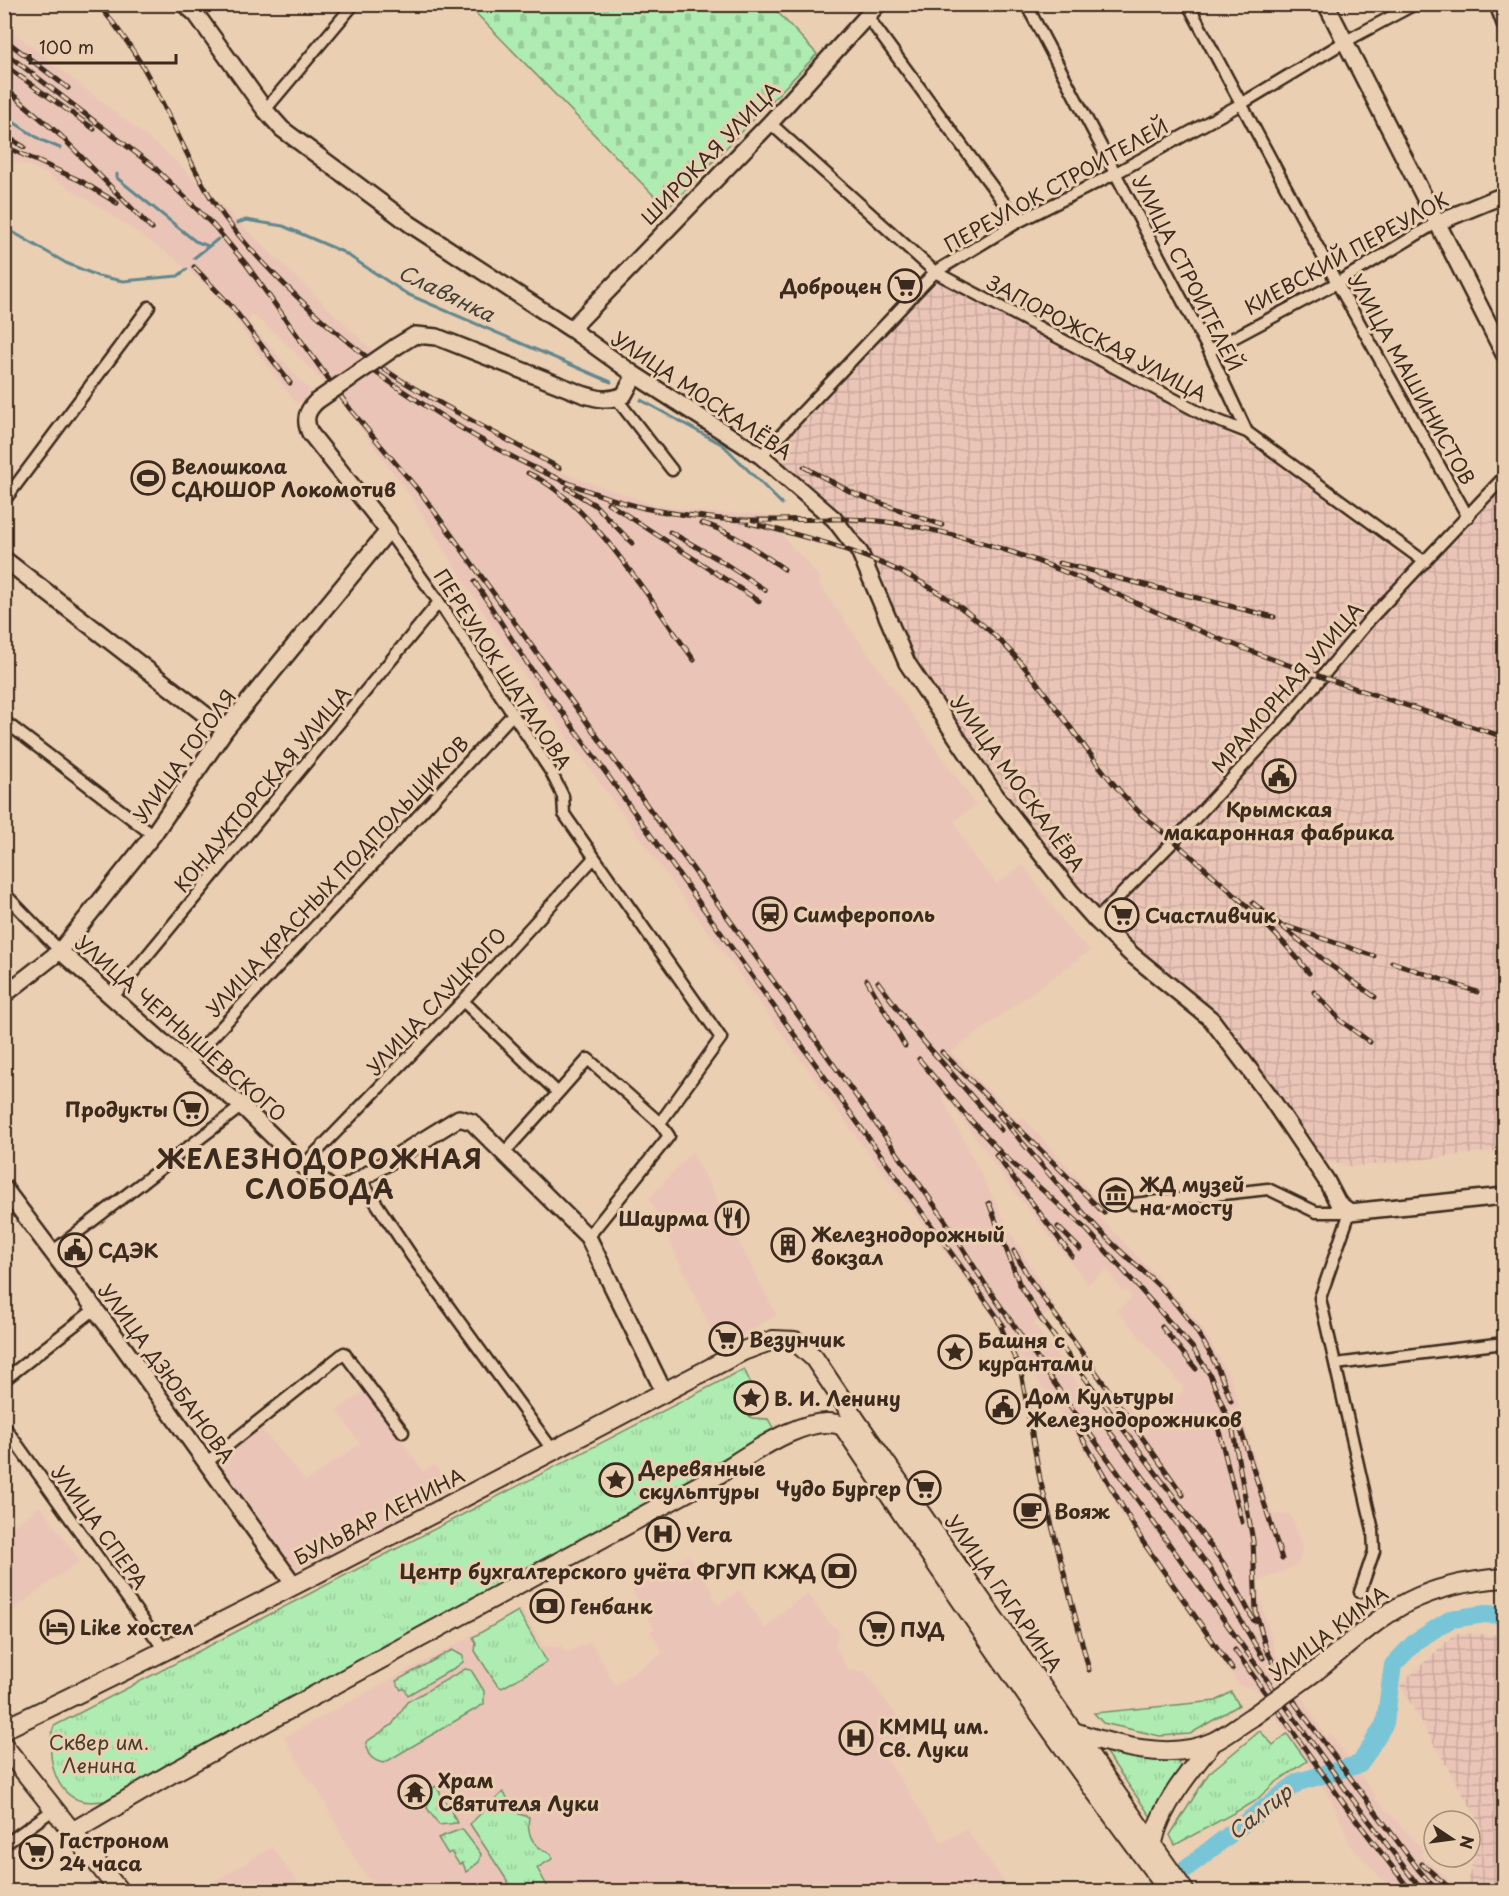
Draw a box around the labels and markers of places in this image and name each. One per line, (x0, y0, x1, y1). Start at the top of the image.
supermarket icon: Доброцен (887, 268, 923, 304)
place label: Доброцен (779, 271, 882, 301)
place label: Велошкола СДЮШОР Локомотив (171, 451, 396, 504)
sports icon: Велошкола СДЮШОР Локомотив (130, 460, 166, 496)
public building icon: Крымская макаронная фабрика (1261, 758, 1297, 794)
place label: Крымская макаронная фабрика (1164, 794, 1394, 847)
station icon: Симферополь (752, 896, 788, 932)
supermarket icon: Счастливчик (1104, 897, 1140, 933)
place label: Симферополь (793, 899, 935, 929)
place label: Счастливчик (1145, 900, 1276, 930)
supermarket icon: Продукты (173, 1091, 209, 1127)
place label: Продукты (65, 1094, 168, 1124)
place label: ЖД музей на мосту (1139, 1169, 1245, 1222)
museum icon: ЖД музей на мосту (1098, 1177, 1134, 1213)
restaurant icon: Шаурма (714, 1200, 750, 1236)
place label: Шаурма (619, 1203, 709, 1233)
place label: Железнодорожный вокзал (811, 1219, 1005, 1272)
building icon: Железнодорожный вокзал (770, 1227, 806, 1263)
public building icon: СДЭК (57, 1232, 93, 1268)
place label: СДЭК (98, 1235, 159, 1265)
supermarket icon: Везунчик (708, 1321, 744, 1357)
place label: Везунчик (749, 1324, 845, 1354)
place label: Башня с курантами (978, 1325, 1094, 1378)
place icon: Башня с курантами (937, 1334, 973, 1370)
place icon: В. И. Ленину (733, 1380, 769, 1416)
place label: Дом Культуры Железнодорожников (1025, 1381, 1242, 1434)
place label: В. И. Ленину (774, 1383, 901, 1413)
public building icon: Дом Культуры Железнодорожников (985, 1389, 1021, 1425)
place label: Деревянные скульптуры (638, 1453, 766, 1506)
place icon: Деревянные скульптуры (598, 1462, 634, 1498)
supermarket icon: Чудо Бургер (906, 1470, 942, 1506)
place label: Чудо Бургер (775, 1473, 901, 1503)
cafe icon: Вояж (1013, 1493, 1049, 1529)
place label: Вояж (1054, 1496, 1111, 1526)
hospital icon: Vera (645, 1516, 681, 1552)
place label: Vera (686, 1519, 733, 1549)
bank icon: Центр бухгалтерского учёта ФГУП КЖД (821, 1553, 857, 1589)
place label: Центр бухгалтерского учёта ФГУП КЖД (400, 1556, 816, 1586)
bank icon: Генбанк (529, 1588, 565, 1624)
place label: Генбанк (570, 1591, 653, 1621)
hotel icon: Like хостел (39, 1609, 75, 1645)
supermarket icon: ПУД (859, 1611, 895, 1647)
place label: Like хостел (80, 1612, 194, 1642)
place label: ПУД (900, 1614, 945, 1644)
place label: КММЦ им. Св. Луки (879, 1711, 989, 1764)
hospital icon: КММЦ им. Св. Луки (838, 1720, 874, 1756)
place label: Храм Святителя Луки (438, 1765, 599, 1818)
temple icon: Храм Святителя Луки (397, 1774, 433, 1810)
place label: Гастроном 24 часа (59, 1825, 169, 1878)
supermarket icon: Гастроном 24 часа (18, 1834, 54, 1870)

